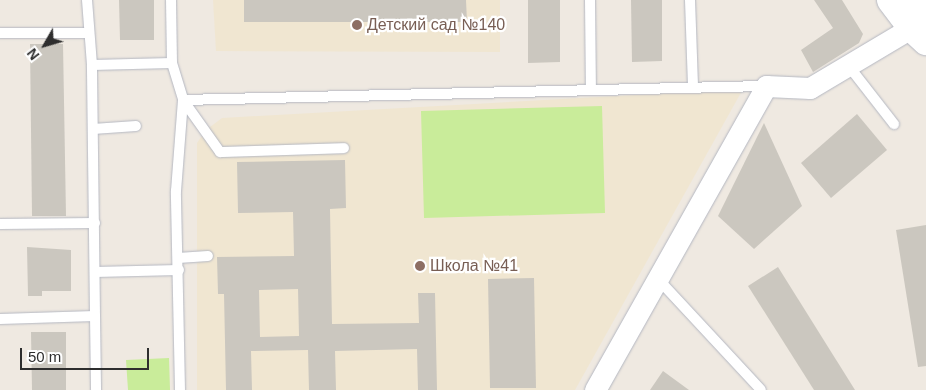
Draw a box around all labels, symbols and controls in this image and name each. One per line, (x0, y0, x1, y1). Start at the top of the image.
place label: Детский сад №140 (367, 15, 505, 35)
marker: Детский сад №140 (351, 19, 363, 31)
north arrow (20, 20, 70, 70)
text: N (24, 45, 43, 63)
place label: Школа №41 (430, 256, 518, 276)
marker: Школа №41 (414, 260, 426, 272)
scale bar (22, 338, 151, 370)
text: 50 m (28, 348, 61, 365)

